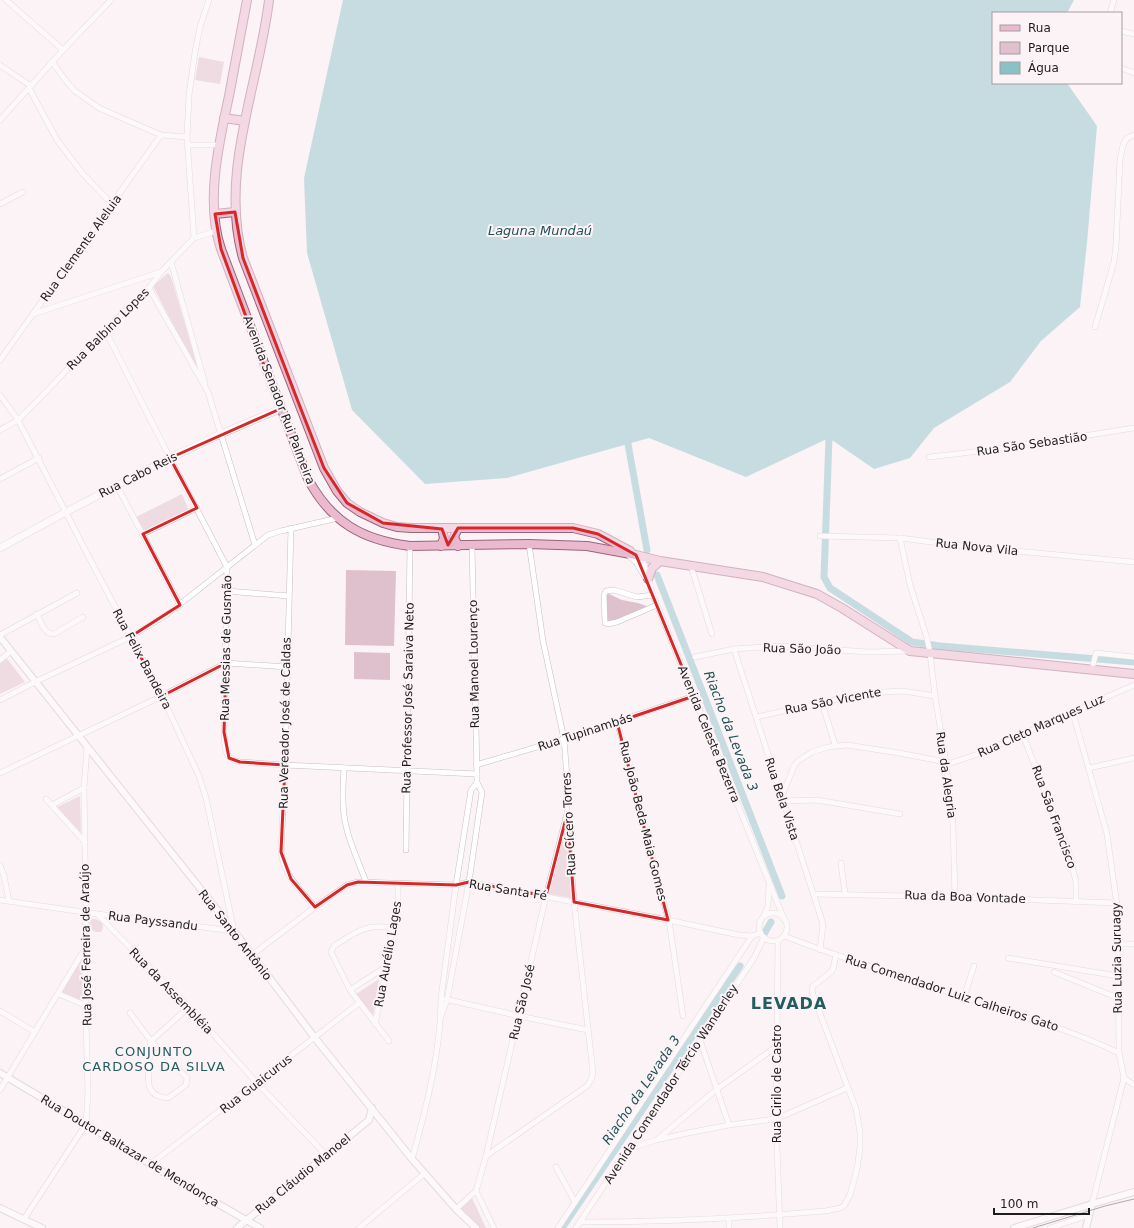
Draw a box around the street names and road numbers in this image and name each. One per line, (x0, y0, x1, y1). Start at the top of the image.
street label: Rua Clemente Aleluia (37, 192, 125, 304)
street label: Rua Balbino Lopes (64, 285, 152, 373)
street label: Avenida Senador Rui Palmeira (240, 313, 318, 487)
street label: Rua São Sebastião (976, 429, 1088, 459)
street label: Rua Cabo Reis (97, 449, 179, 501)
street label: Rua Nova Vila (935, 536, 1019, 558)
street label: Rua Messias de Gusmão (218, 575, 234, 721)
street label: Rua Manoel Lourenço (466, 599, 482, 729)
street label: Rua Professor José Saraiva Neto (399, 602, 417, 794)
street label: Rua Felix Bandeira (110, 606, 174, 712)
street label: Rua Vereador José de Caldas (277, 637, 293, 809)
street label: Rua São João (763, 641, 841, 657)
street label: Avenida Celeste Bezerra (675, 663, 743, 805)
street label: Rua São Vicente (784, 685, 882, 717)
street label: Rua Cleto Marques Luz (976, 692, 1106, 760)
street label: Rua Tupinambás (536, 710, 634, 754)
street label: Rua da Alegria (933, 731, 959, 819)
street label: Rua João Beda Maia Gomes (616, 739, 670, 903)
street label: Rua Bela Vista (762, 756, 802, 842)
street label: Rua São Francisco (1029, 764, 1079, 870)
street label: Rua Cícero Torres (559, 772, 579, 876)
street label: Rua José Ferreira de Araújo (78, 864, 94, 1026)
street label: Rua Santa Fé (468, 877, 548, 903)
street label: Rua Santo Antônio (195, 887, 275, 983)
street label: Rua da Boa Vontade (904, 888, 1026, 906)
street label: Rua Aurélio Lages (372, 900, 404, 1008)
street label: Rua Luzia Suruagy (1109, 902, 1125, 1014)
street label: Rua Payssandu (107, 909, 199, 933)
street label: Rua da Assembléia (126, 945, 216, 1037)
street label: Rua Comendador Luiz Calheiros Gato (844, 952, 1060, 1034)
street label: Rua São José (506, 963, 538, 1041)
street label: Avenida Comendador Tércio Wanderley (601, 982, 741, 1186)
street label: Rua Cirilo de Castro (770, 1025, 784, 1143)
street label: Rua Guaicurus (217, 1052, 295, 1116)
street label: Rua Doutor Baltazar de Mendonça (38, 1092, 222, 1210)
street label: Rua Cláudio Manoel (252, 1131, 354, 1217)

